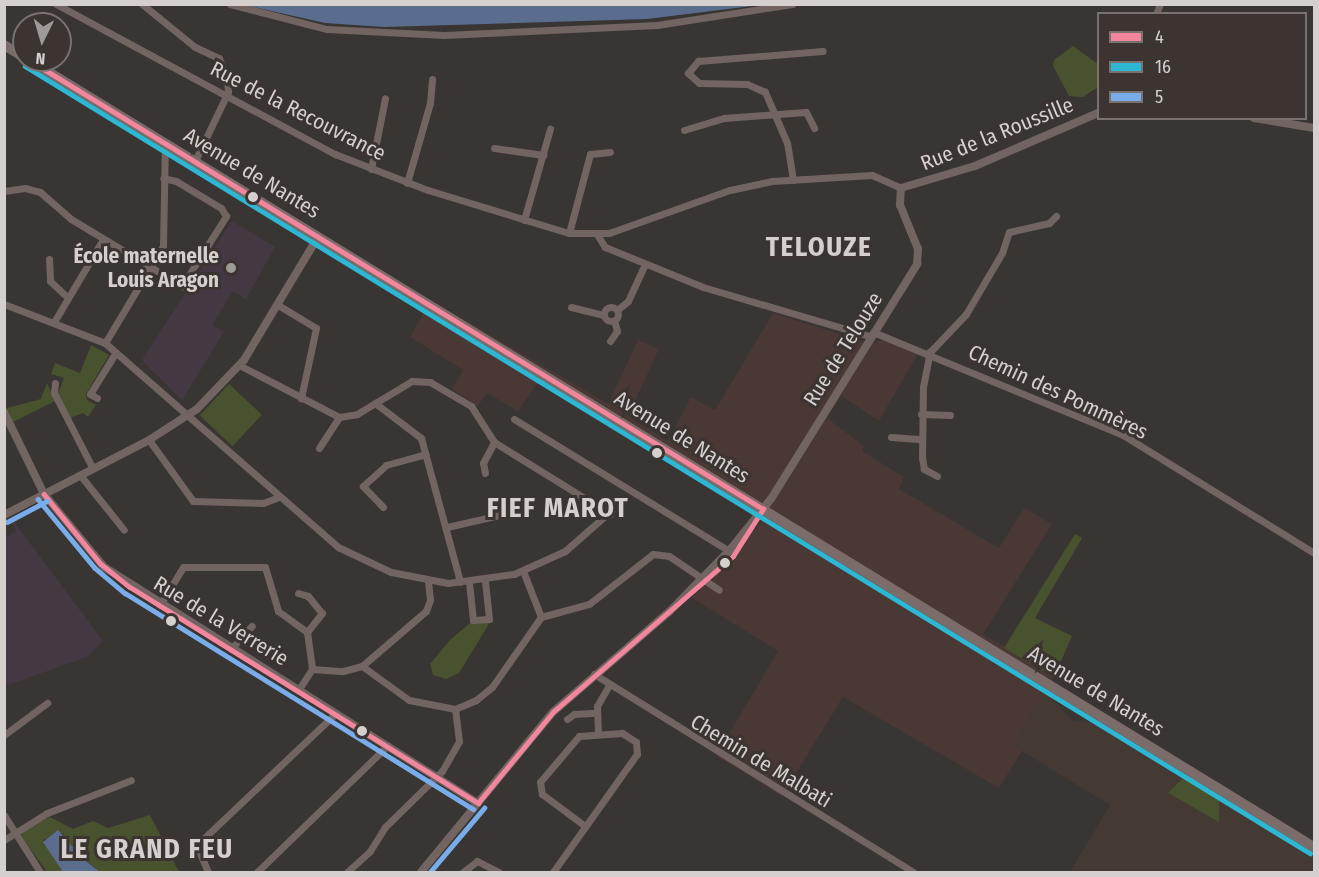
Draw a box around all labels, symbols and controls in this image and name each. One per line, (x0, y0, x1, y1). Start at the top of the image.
north arrow (12, 12, 72, 72)
legend (1097, 12, 1307, 120)
text: 4 (1155, 26, 1164, 48)
text: N (35, 49, 46, 68)
street label: Rue de la Recouvrance (206, 56, 390, 166)
text: 16 (1155, 56, 1171, 78)
text: 5 (1155, 86, 1163, 108)
street label: Rue de la Roussille (917, 92, 1077, 176)
street label: Avenue de Nantes (179, 122, 325, 224)
unlabelled marker (247, 191, 259, 203)
district label: TELOUZE (766, 232, 872, 264)
place label: École maternelle Louis Aragon (73, 243, 219, 293)
marker: École maternelle Louis Aragon (224, 261, 238, 275)
street label: Rue de Telouze (798, 288, 888, 410)
street label: Chemin des Pommères (964, 339, 1152, 445)
street label: Avenue de Nantes (610, 385, 754, 489)
unlabelled marker (651, 447, 663, 459)
district label: FIEF MAROT (487, 493, 629, 525)
unlabelled marker (719, 557, 731, 569)
street label: Rue de la Verrerie (149, 571, 293, 671)
unlabelled marker (165, 615, 177, 627)
street label: Avenue de Nantes (1023, 640, 1169, 742)
street label: Chemin de Malbati (686, 709, 836, 813)
unlabelled marker (356, 725, 368, 737)
district label: LE GRAND FEU (60, 834, 234, 866)

